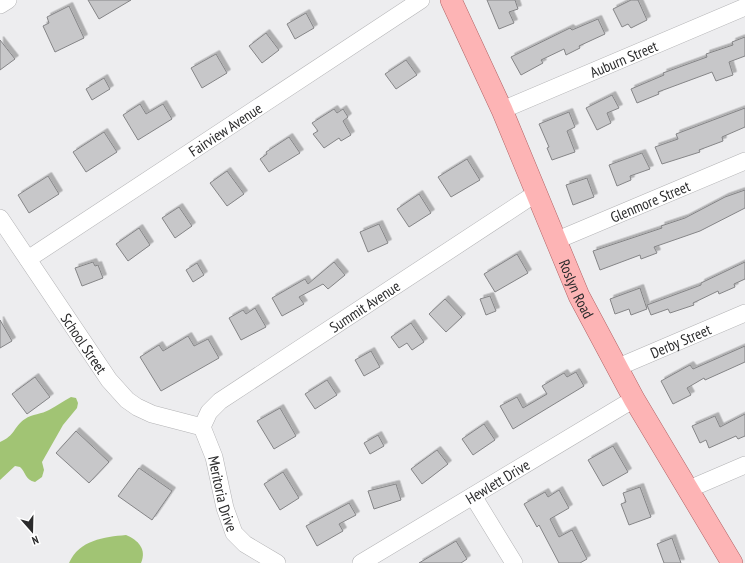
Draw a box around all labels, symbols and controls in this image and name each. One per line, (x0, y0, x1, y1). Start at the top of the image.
street label: Auburn Street (587, 36, 660, 81)
street label: Fairview Avenue (185, 98, 265, 160)
street label: Glenmore Street (607, 176, 693, 226)
street label: Roslyn Road (555, 256, 599, 321)
street label: Summit Avenue (326, 276, 403, 336)
street label: School Street (57, 309, 111, 377)
street label: Derby Street (647, 319, 714, 362)
street label: Meritoria Drive (204, 454, 242, 534)
street label: Hewlett Drive (462, 455, 533, 508)
north arrow (12, 511, 52, 551)
text: N (30, 533, 41, 548)

